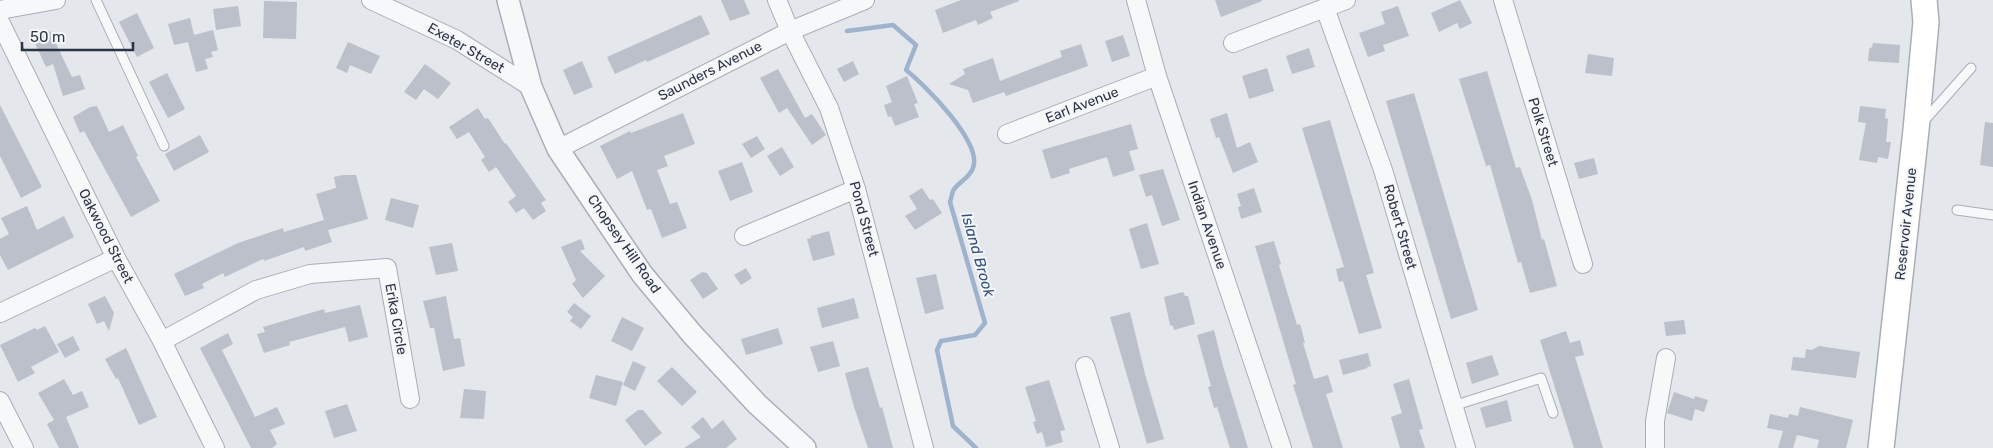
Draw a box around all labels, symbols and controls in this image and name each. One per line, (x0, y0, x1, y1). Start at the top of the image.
street label: Exeter Street (425, 19, 508, 77)
scale bar (22, 20, 134, 52)
text: 50 m (30, 28, 65, 46)
street label: Saunders Avenue (655, 37, 765, 104)
street label: Earl Avenue (1043, 83, 1121, 127)
street label: Polk Street (1524, 95, 1562, 169)
street label: Reservoir Avenue (1892, 167, 1920, 281)
street label: Pond Street (846, 179, 882, 259)
street label: Indian Avenue (1184, 179, 1230, 272)
street label: Robert Street (1380, 182, 1420, 272)
street label: Oakwood Street (75, 186, 137, 287)
street label: Chopsey Hill Road (584, 191, 664, 297)
water label: Island Brook (957, 211, 999, 299)
street label: Erika Circle (381, 282, 411, 356)

